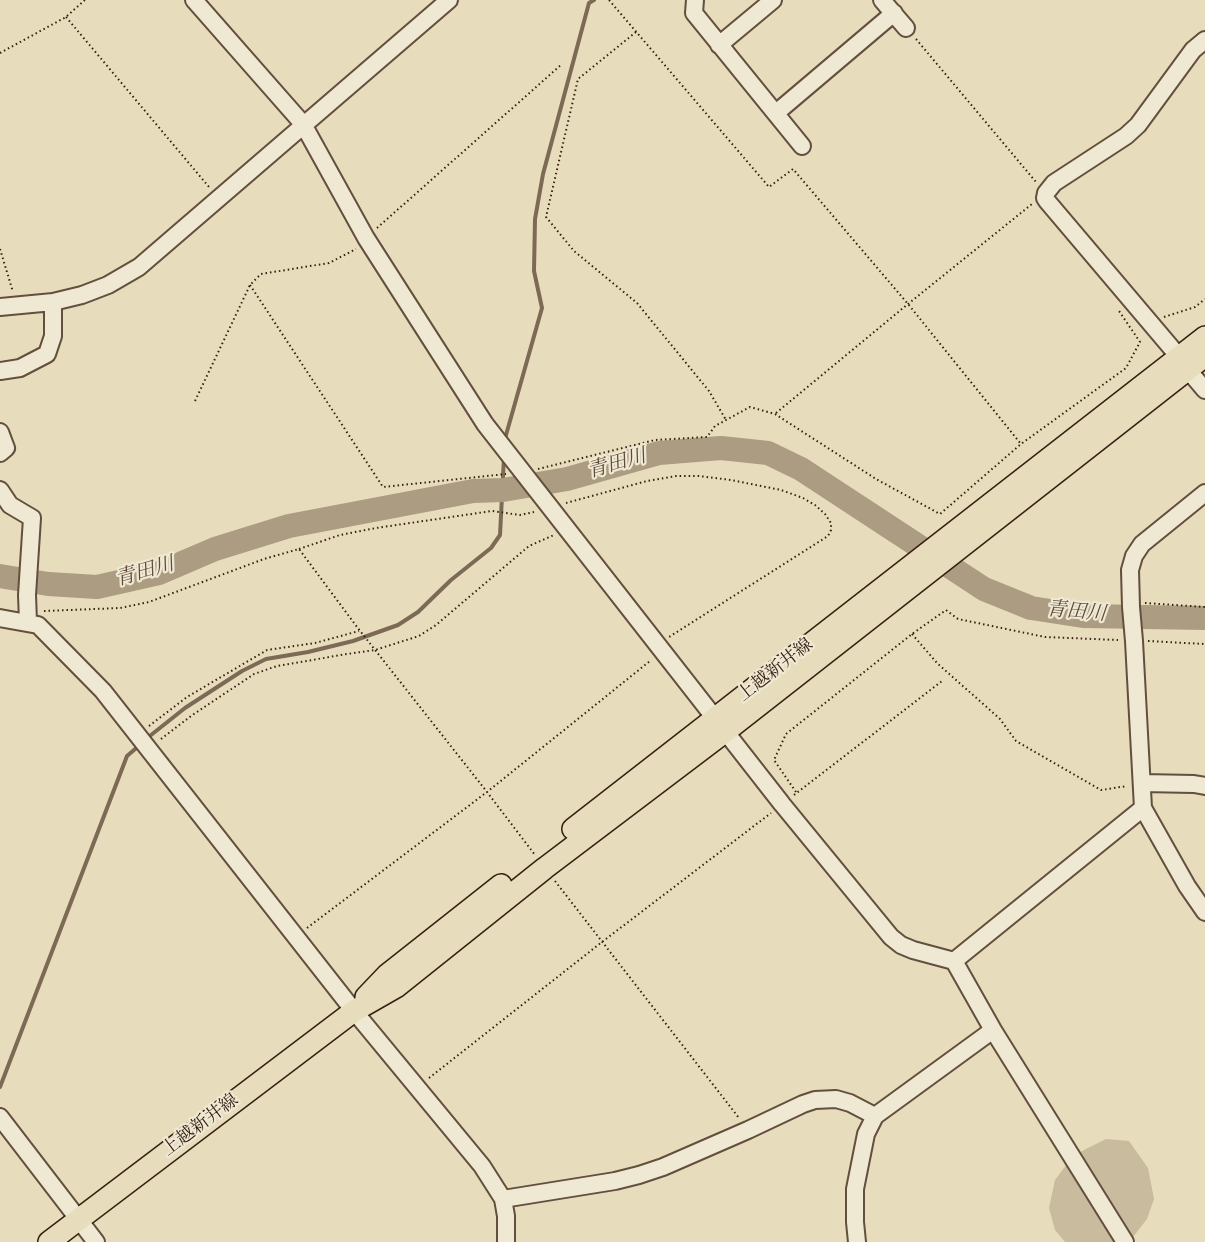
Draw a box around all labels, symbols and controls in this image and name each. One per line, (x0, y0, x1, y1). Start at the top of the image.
water label: 青田川 (585, 445, 649, 485)
water label: 青田川 (113, 553, 177, 593)
water label: 青田川 (1045, 598, 1107, 628)
street label: 上越新井線 (734, 635, 818, 707)
street label: 上越新井線 (159, 1090, 243, 1162)

